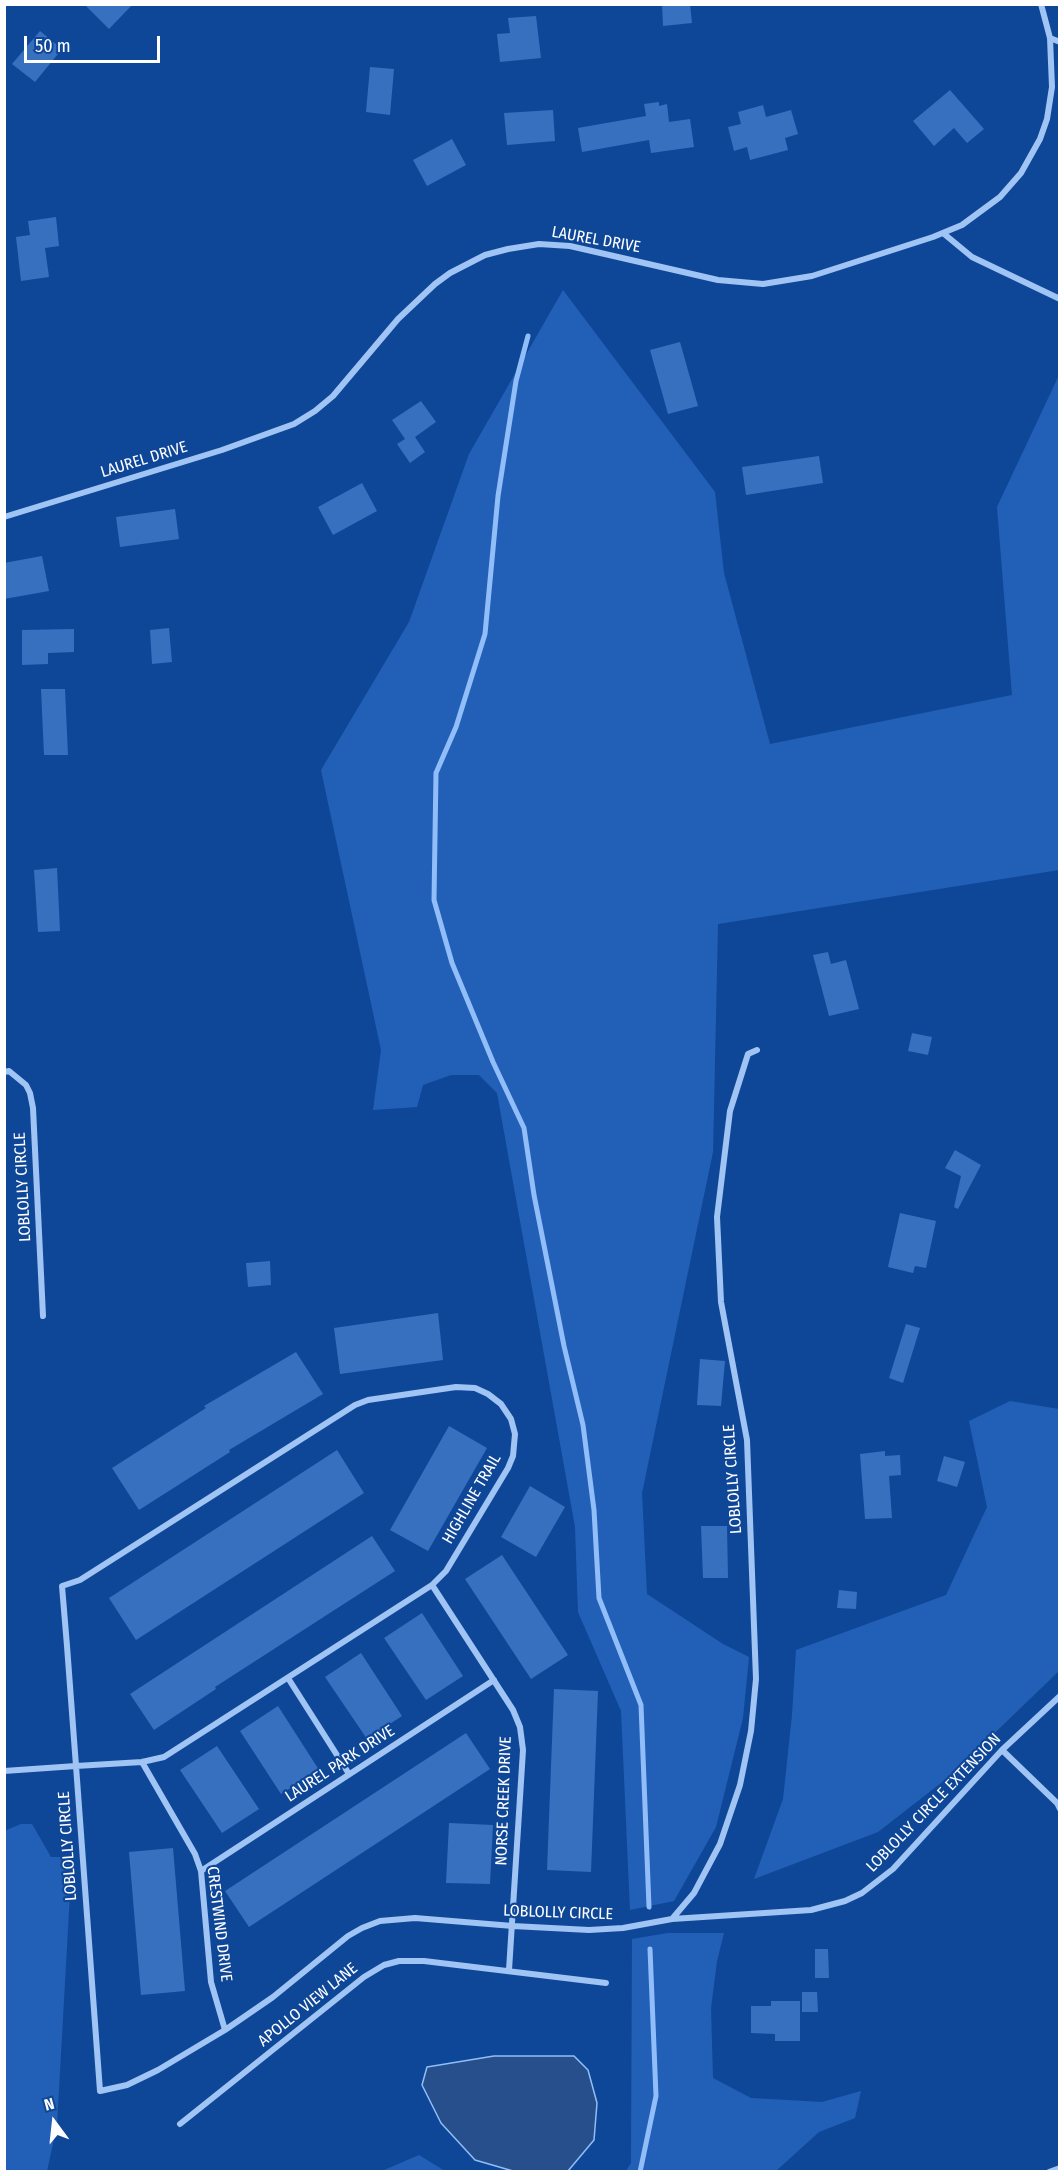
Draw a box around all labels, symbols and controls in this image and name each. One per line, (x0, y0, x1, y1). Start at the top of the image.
scale bar (27, 24, 164, 62)
text: 50 m (35, 35, 71, 57)
street label: LAUREL DRIVE (550, 223, 642, 257)
street label: LAUREL DRIVE (98, 438, 190, 482)
street label: LOBLOLLY CIRCLE (11, 1132, 35, 1242)
street label: LOBLOLLY CIRCLE (720, 1424, 746, 1534)
street label: HIGHLINE TRAIL (438, 1451, 506, 1547)
street label: LAUREL PARK DRIVE (282, 1722, 398, 1806)
street label: LOBLOLLY CIRCLE EXTENSION (863, 1730, 1005, 1876)
street label: NORSE CREEK DRIVE (492, 1736, 516, 1866)
street label: LOBLOLLY CIRCLE (55, 1791, 81, 1901)
street label: CRESTWIND DRIVE (202, 1865, 236, 1983)
street label: LOBLOLLY CIRCLE (503, 1901, 613, 1925)
street label: APOLLO VIEW LANE (254, 1959, 362, 2051)
north arrow (24, 2092, 84, 2152)
text: N (42, 2094, 56, 2115)

